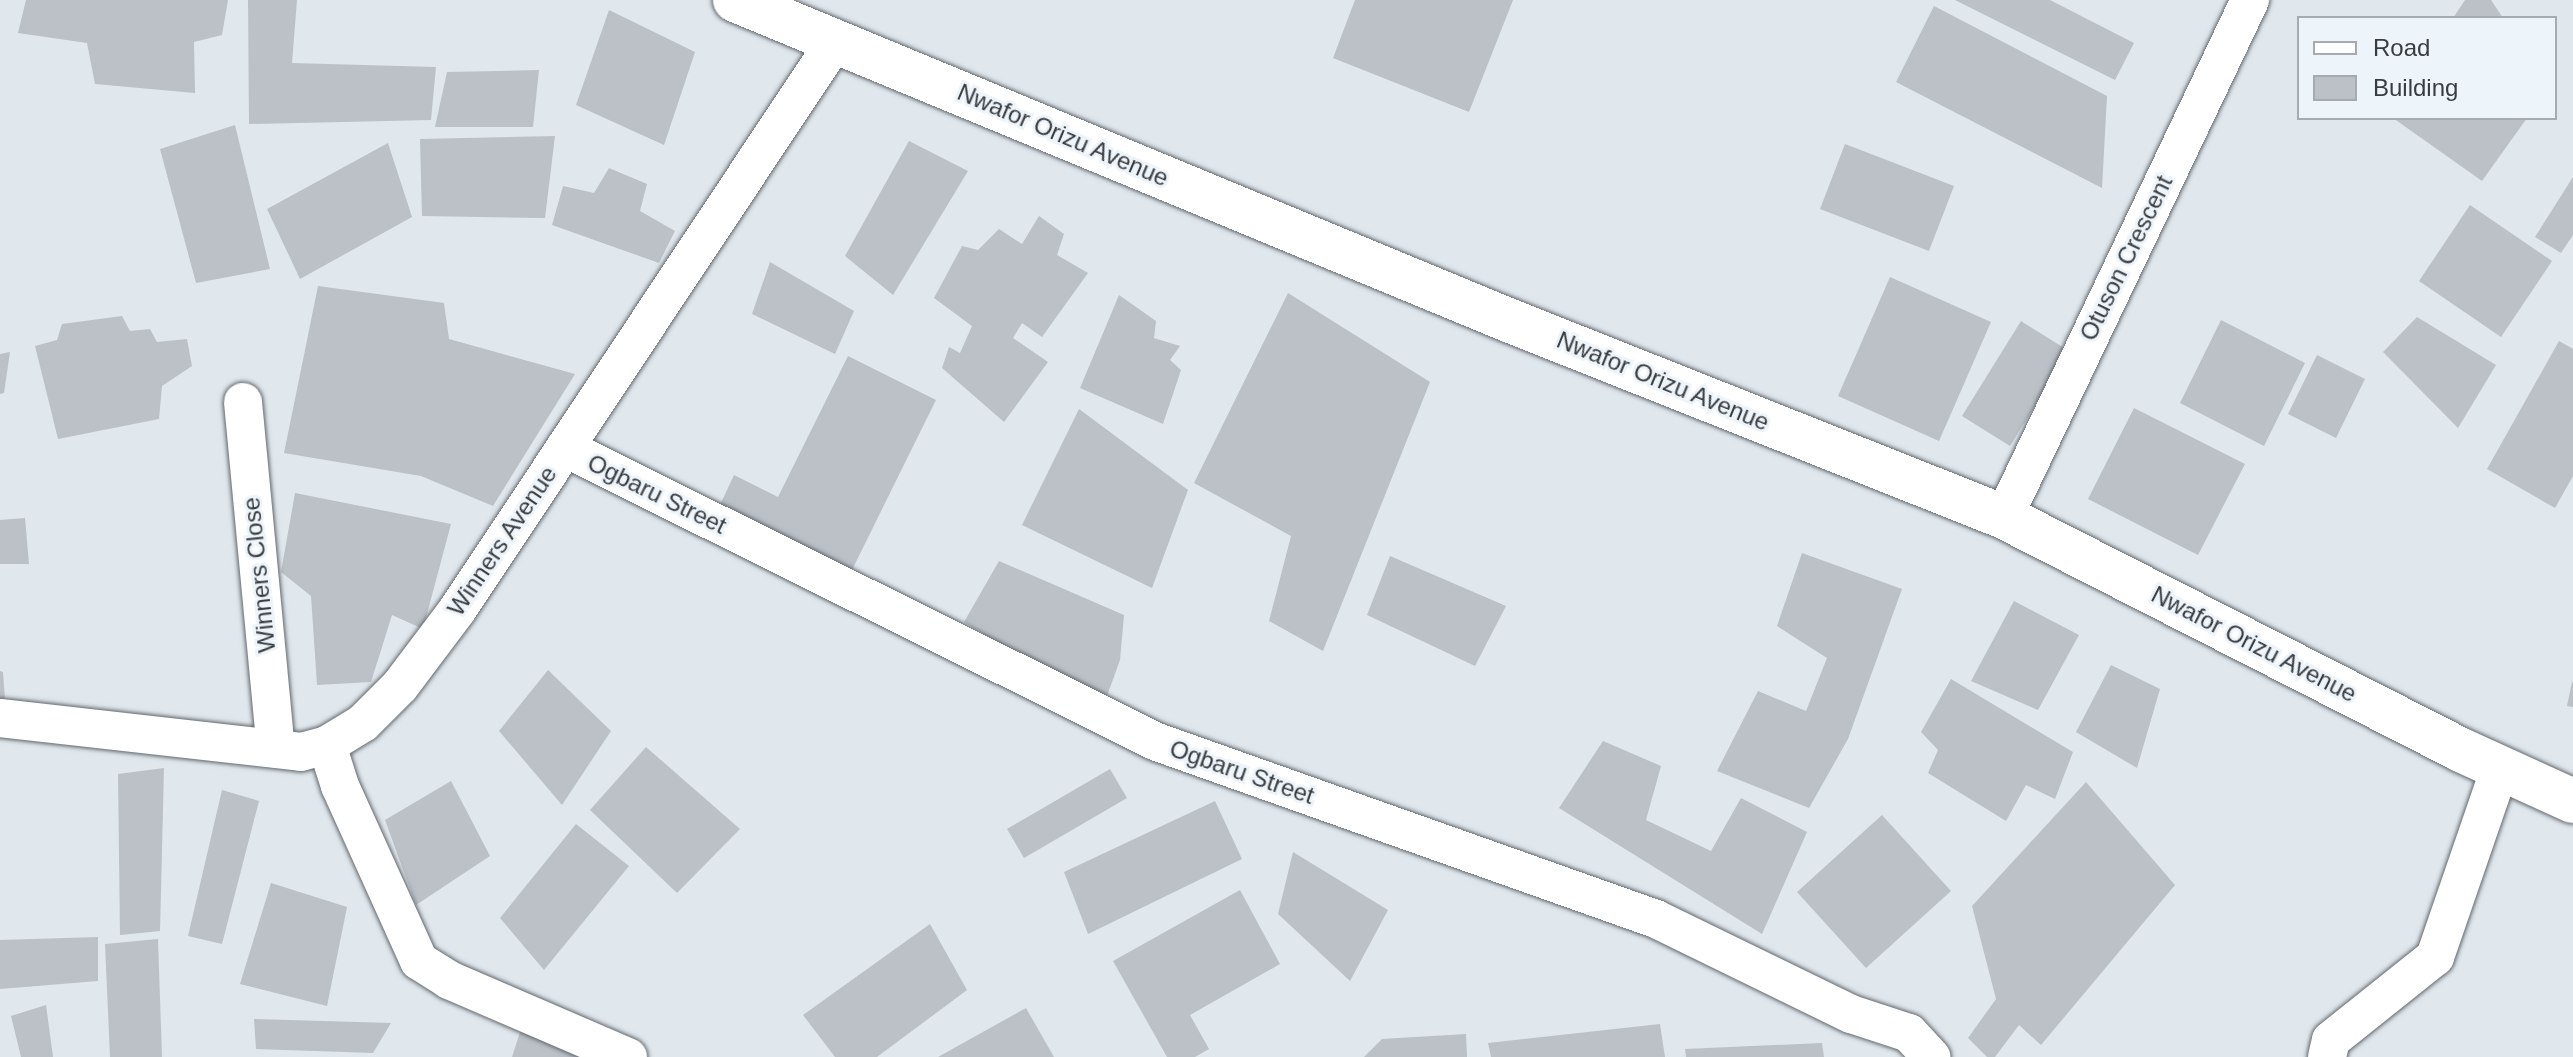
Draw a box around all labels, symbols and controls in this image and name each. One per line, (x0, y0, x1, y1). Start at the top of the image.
legend (2297, 16, 2557, 120)
text: Road (2373, 34, 2430, 61)
text: Building (2373, 74, 2458, 101)
street label: Nwafor Orizu Avenue (953, 77, 1173, 193)
street label: Otuson Crescent (2074, 171, 2178, 345)
street label: Nwafor Orizu Avenue (1552, 325, 1774, 437)
street label: Ogbaru Street (583, 448, 731, 540)
street label: Winners Avenue (441, 460, 563, 622)
street label: Winners Close (237, 496, 281, 654)
street label: Nwafor Orizu Avenue (2146, 579, 2362, 709)
street label: Ogbaru Street (1166, 734, 1318, 810)

